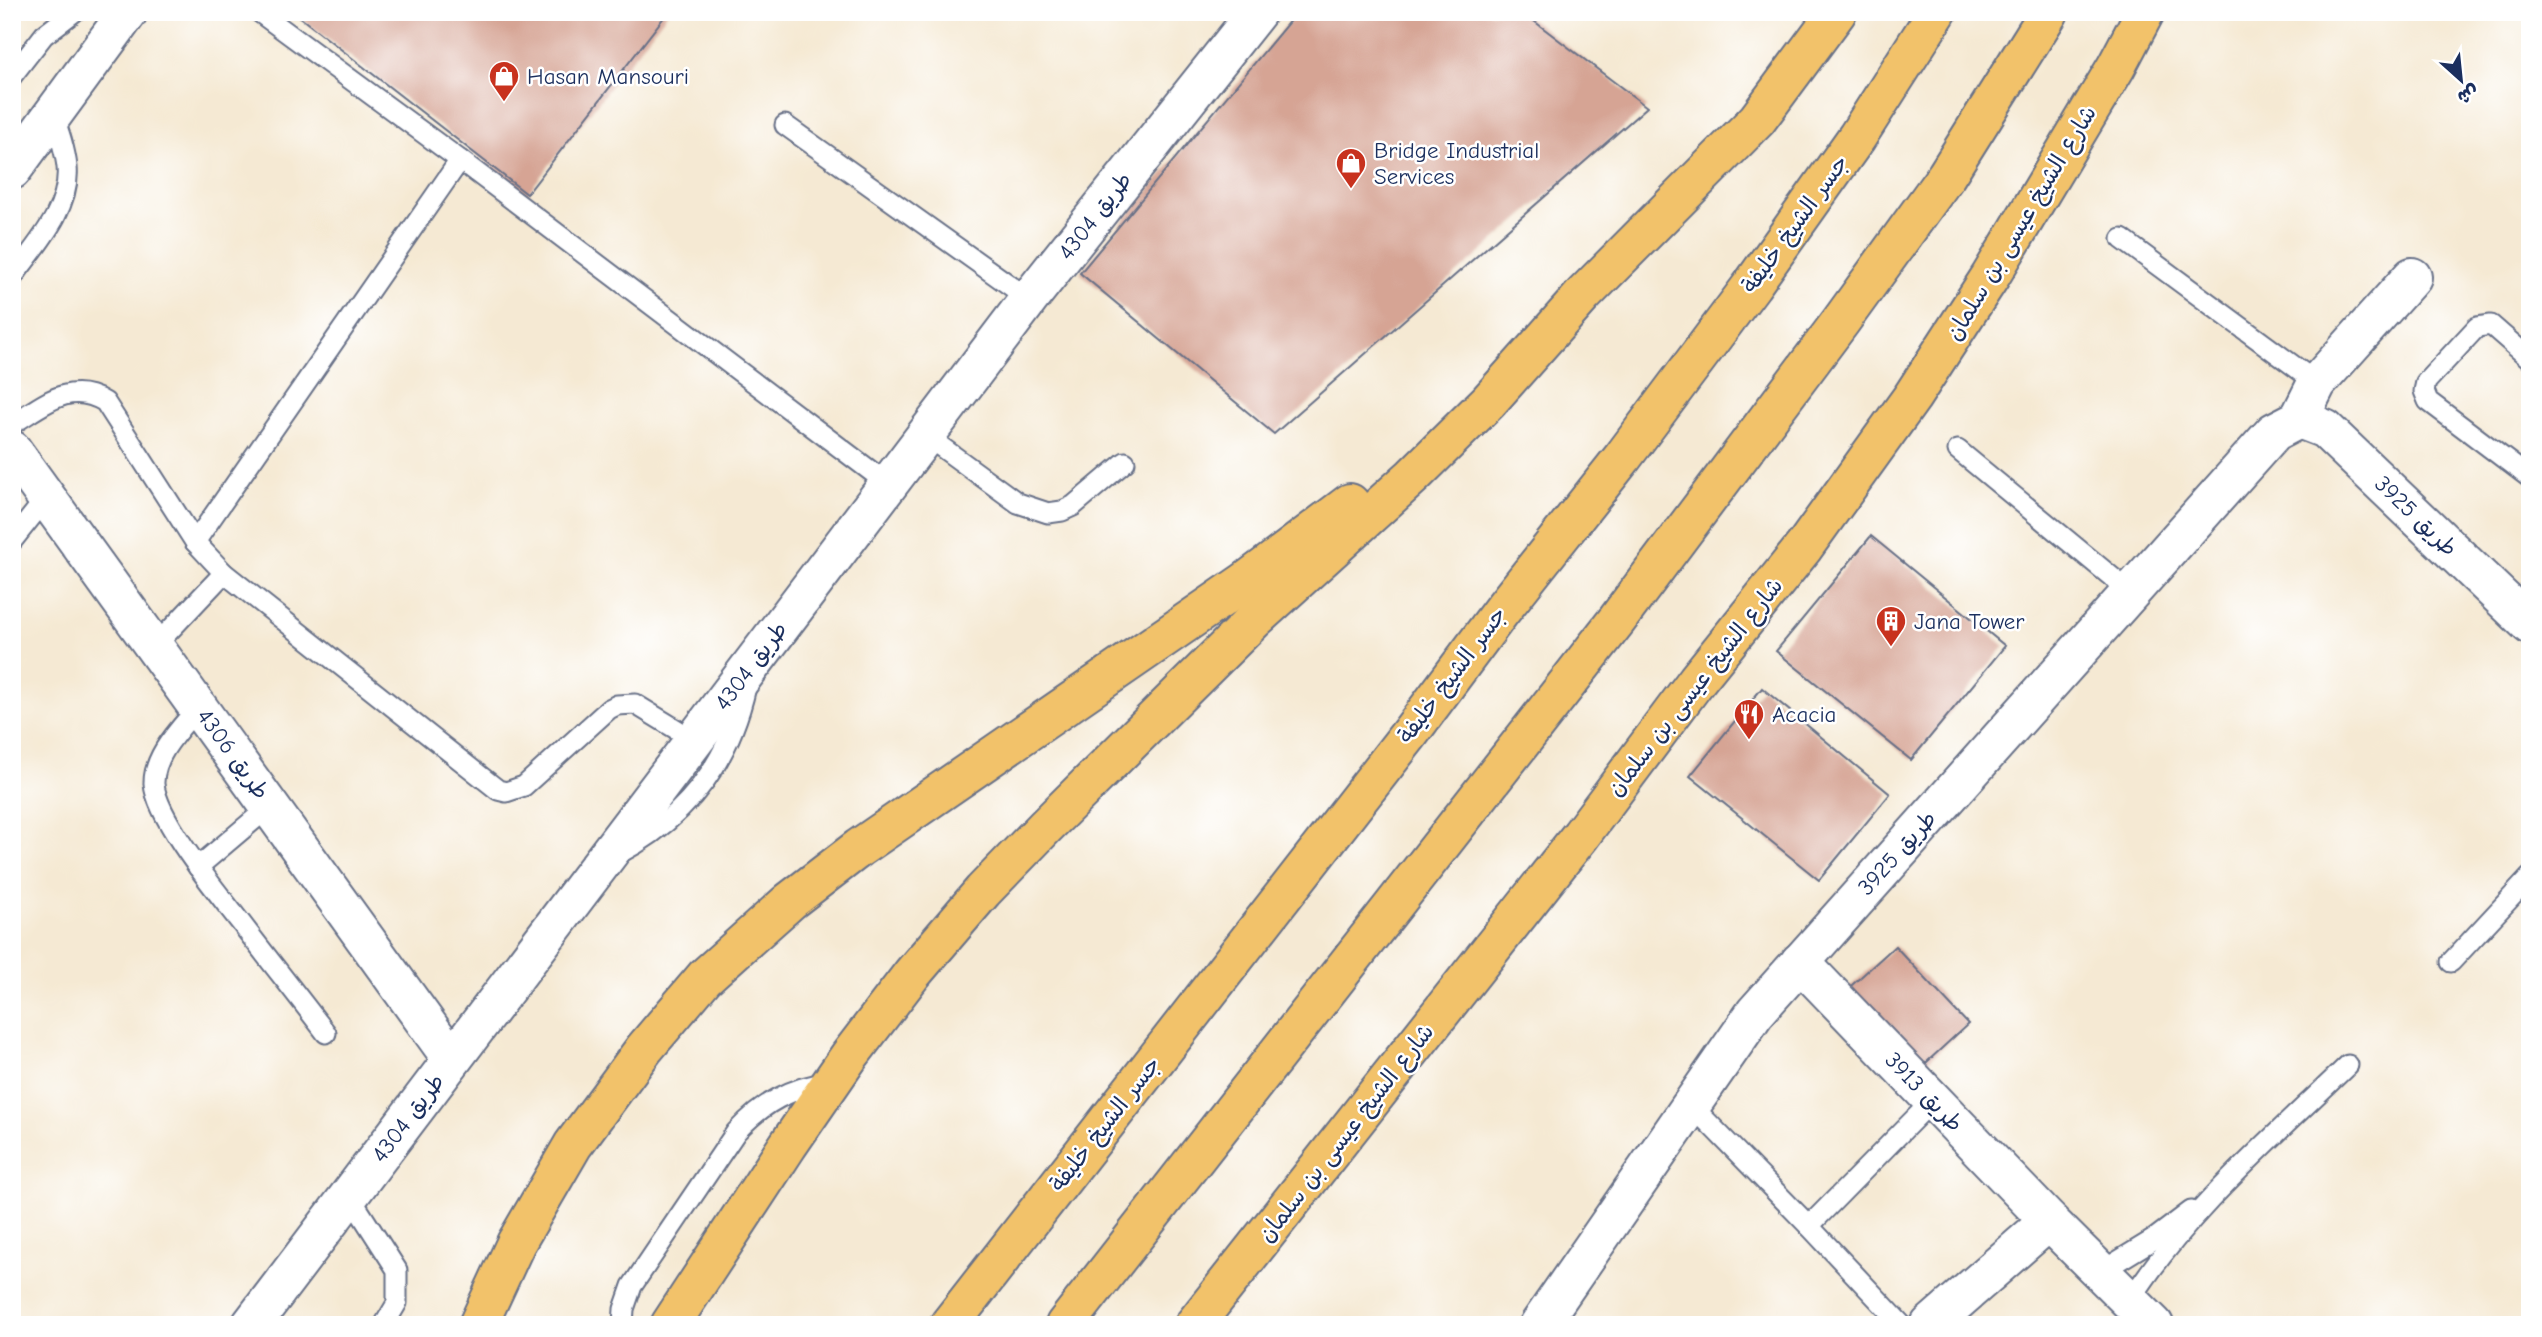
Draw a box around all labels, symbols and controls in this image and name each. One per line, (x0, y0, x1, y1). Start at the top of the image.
north arrow (2426, 46, 2496, 116)
shop icon: Hasan Mansouri (487, 59, 521, 103)
place label: Hasan Mansouri (527, 63, 689, 90)
text: ش (2454, 80, 2483, 109)
street label: شارع الشيخ عيسى بن سلمان (1940, 101, 2104, 346)
place label: Bridge Industrial Services (1374, 137, 1539, 190)
shop icon: Bridge Industrial Services (1334, 146, 1368, 190)
street label: جسر الشيخ خليفة (1736, 150, 1856, 299)
street label: طريق 4304 (1052, 167, 1138, 265)
street label: طريق 3925 (2369, 470, 2463, 562)
street label: شارع الشيخ عيسى بن سلمان (1601, 573, 1790, 803)
street label: جسر الشيخ خليفة (1392, 601, 1514, 750)
building icon: Jana Tower (1874, 604, 1908, 648)
place label: Jana Tower (1914, 608, 2025, 635)
street label: طريق 4304 (709, 616, 793, 716)
restaurant icon: Acacia (1732, 697, 1766, 741)
place label: Acacia (1772, 701, 1837, 728)
street label: طريق 4306 (191, 703, 275, 805)
street label: طريق 3925 (1852, 805, 1942, 901)
street label: شارع الشيخ عيسى بن سلمان (1252, 1019, 1441, 1249)
street label: طريق 3913 (1879, 1046, 1969, 1138)
street label: جسر الشيخ خليفة (1044, 1051, 1168, 1198)
street label: طريق 4304 (366, 1068, 450, 1168)

